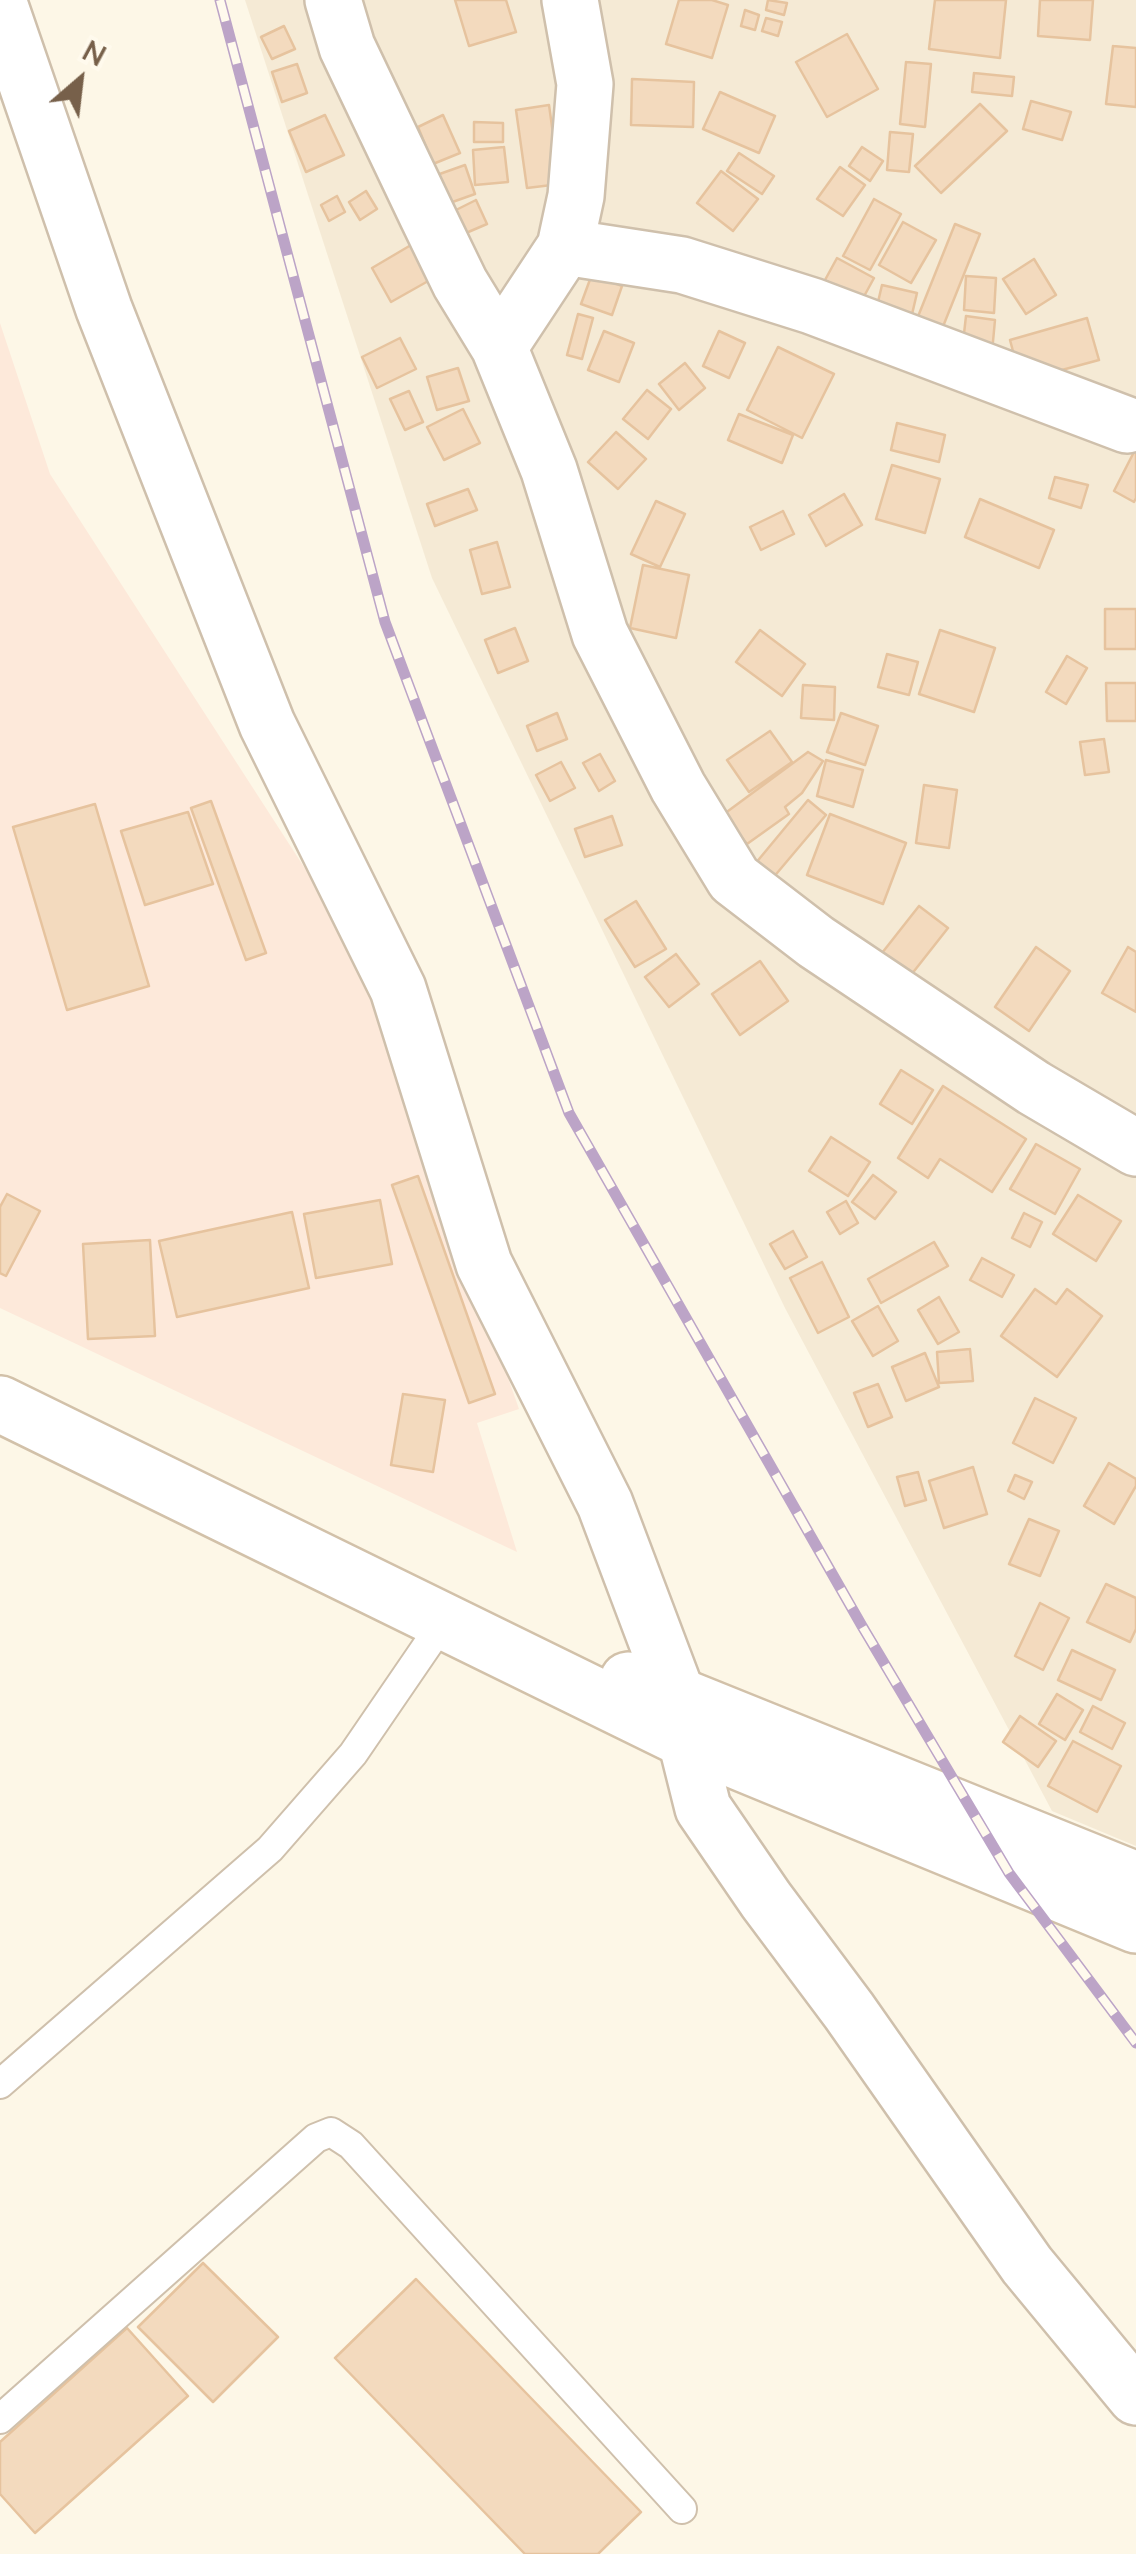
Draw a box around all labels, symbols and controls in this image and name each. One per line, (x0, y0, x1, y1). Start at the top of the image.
north arrow (30, 30, 130, 130)
text: N (77, 33, 112, 73)

